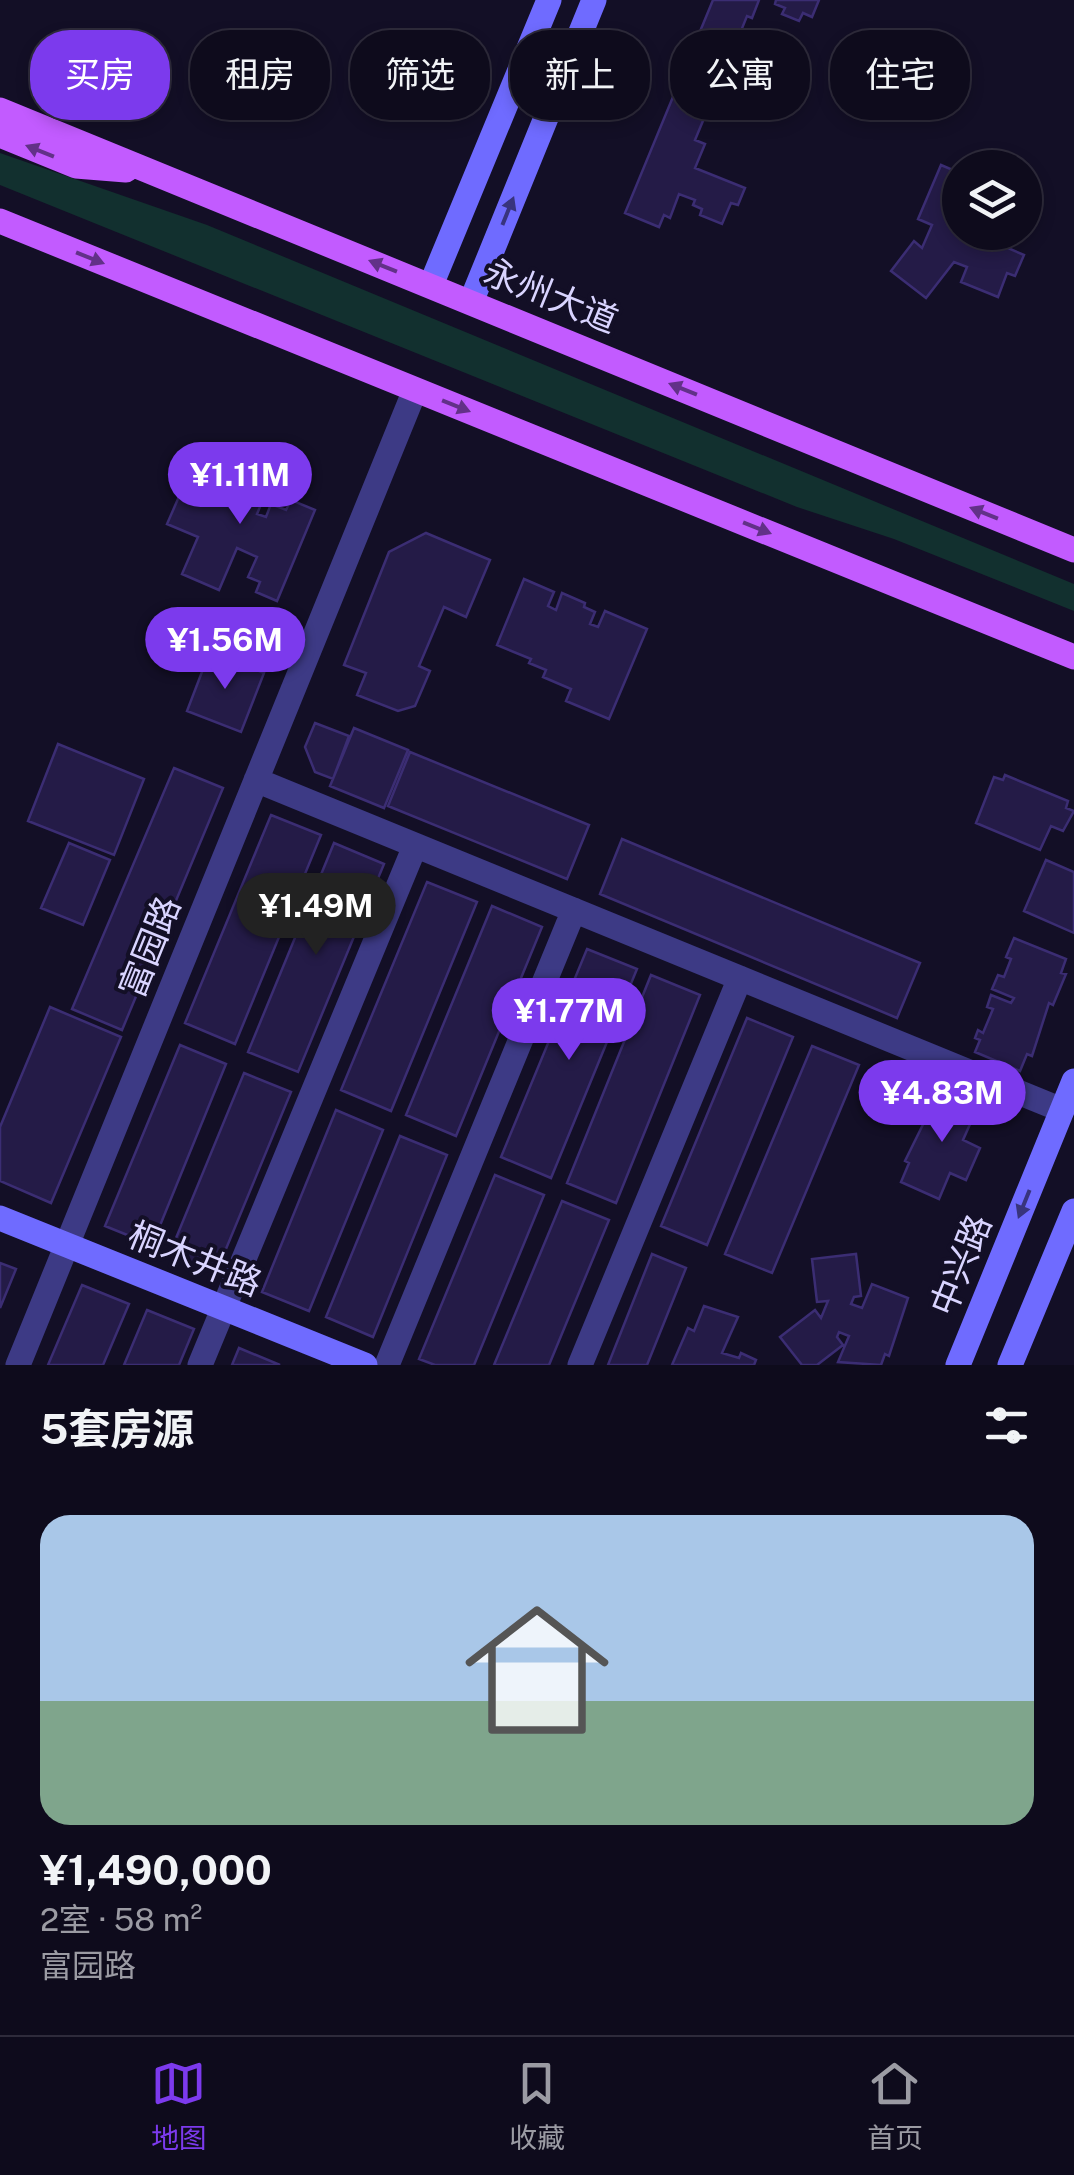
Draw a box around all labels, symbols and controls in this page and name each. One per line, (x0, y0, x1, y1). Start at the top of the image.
chip: 买房 (30, 30, 170, 120)
chip: 租房 (190, 30, 330, 120)
chip: 筛选 (350, 30, 490, 120)
chip: 新上 (510, 30, 650, 120)
chip: 公寓 (670, 30, 810, 120)
chip: 住宅 (830, 30, 970, 120)
one-way arrow (25, 143, 55, 159)
map controls (942, 150, 1042, 250)
button: layers (942, 150, 1042, 250)
one-way arrow (501, 196, 517, 226)
one-way arrow (76, 250, 106, 266)
street label: 永州大道 (479, 250, 624, 341)
one-way arrow (368, 257, 398, 273)
one-way arrow (669, 381, 698, 397)
one-way arrow (442, 399, 472, 415)
pin: ¥1.11M (159, 442, 321, 527)
text: ¥1.11M (190, 456, 290, 493)
one-way arrow (969, 505, 999, 521)
one-way arrow (743, 521, 773, 537)
pin: ¥1.56M (144, 607, 306, 692)
text: ¥1.56M (167, 621, 283, 658)
pin: ¥1.49M (235, 873, 397, 958)
text: ¥1.49M (259, 887, 373, 924)
street label: 富园路 (111, 890, 188, 1003)
pin: ¥1.77M (488, 978, 650, 1063)
text: ¥1.77M (514, 992, 624, 1029)
pin: ¥4.83M (861, 1060, 1023, 1145)
text: ¥4.83M (881, 1074, 1003, 1111)
one-way arrow (1016, 1189, 1032, 1218)
street label: 中兴路 (922, 1208, 999, 1321)
street label: 桐木井路 (123, 1213, 268, 1304)
icon: filters (979, 1398, 1034, 1453)
text: 5套房源 (40, 1404, 194, 1453)
icon: home (447, 1580, 627, 1760)
text: ¥1,490,000 (40, 1845, 272, 1894)
text: 2室 · 58 m² (40, 1901, 202, 1938)
text: 富园路 (40, 1947, 136, 1984)
tab: 地图 (151, 2056, 207, 2156)
tab: 收藏 (509, 2056, 565, 2156)
tab: 首页 (867, 2056, 923, 2156)

